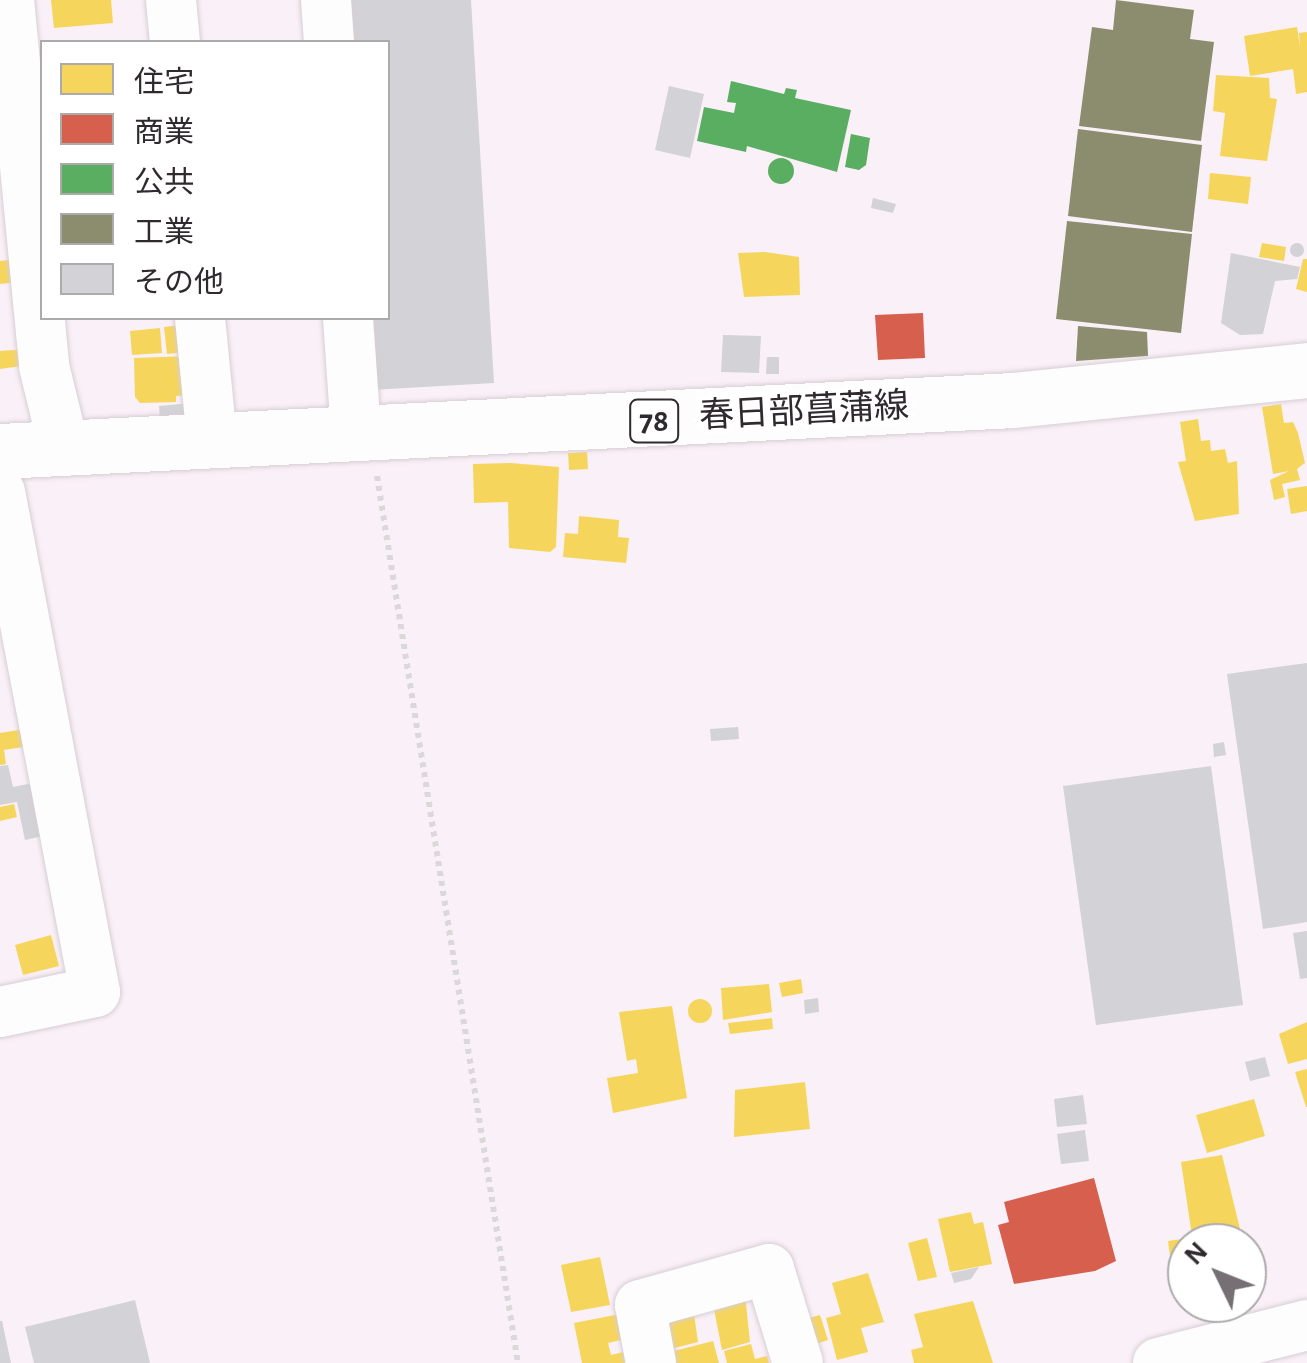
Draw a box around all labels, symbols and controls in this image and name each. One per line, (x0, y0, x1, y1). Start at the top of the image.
legend (40, 40, 390, 320)
text: 住宅 (134, 68, 194, 98)
text: 商業 (134, 118, 194, 148)
text: 公共 (134, 168, 194, 198)
text: 工業 (134, 218, 194, 248)
text: その他 (134, 268, 224, 298)
street label: 春日部菖蒲線 (698, 386, 910, 438)
road number: 78 (629, 394, 679, 448)
north arrow (1167, 1223, 1267, 1323)
text: N (1180, 1237, 1213, 1271)

